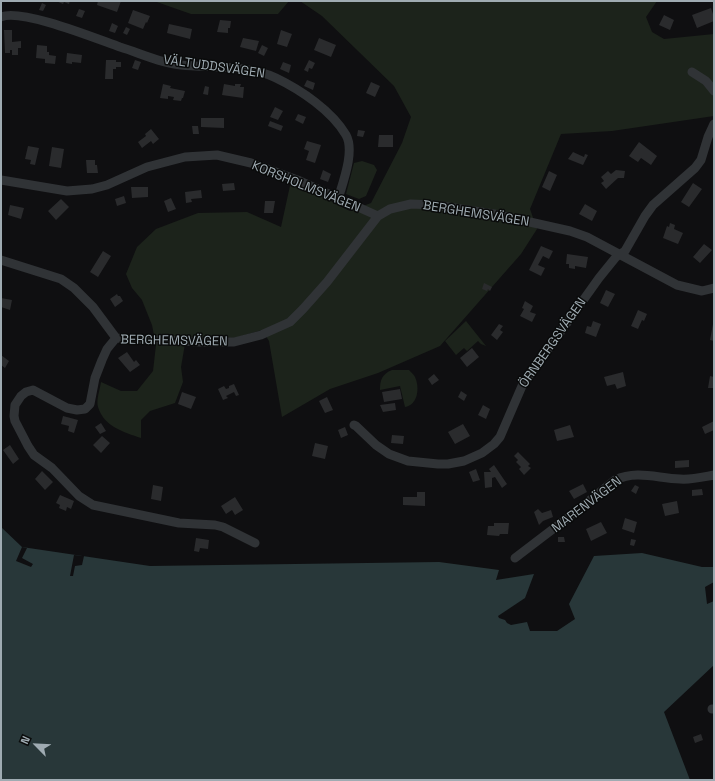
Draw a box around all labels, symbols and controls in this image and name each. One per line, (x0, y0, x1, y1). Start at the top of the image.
street label: VÄLTUDDSVÄGEN (162, 52, 266, 82)
street label: KORSHOLMSVÄGEN (249, 158, 363, 216)
street label: BERGHEMSVÄGEN (422, 198, 530, 230)
street label: ÖRNBERGSVÄGEN (516, 295, 590, 391)
street label: BERGHEMSVÄGEN (120, 332, 228, 350)
street label: MARENVÄGEN (549, 474, 625, 536)
north arrow (16, 725, 56, 765)
text: N (17, 734, 33, 746)

